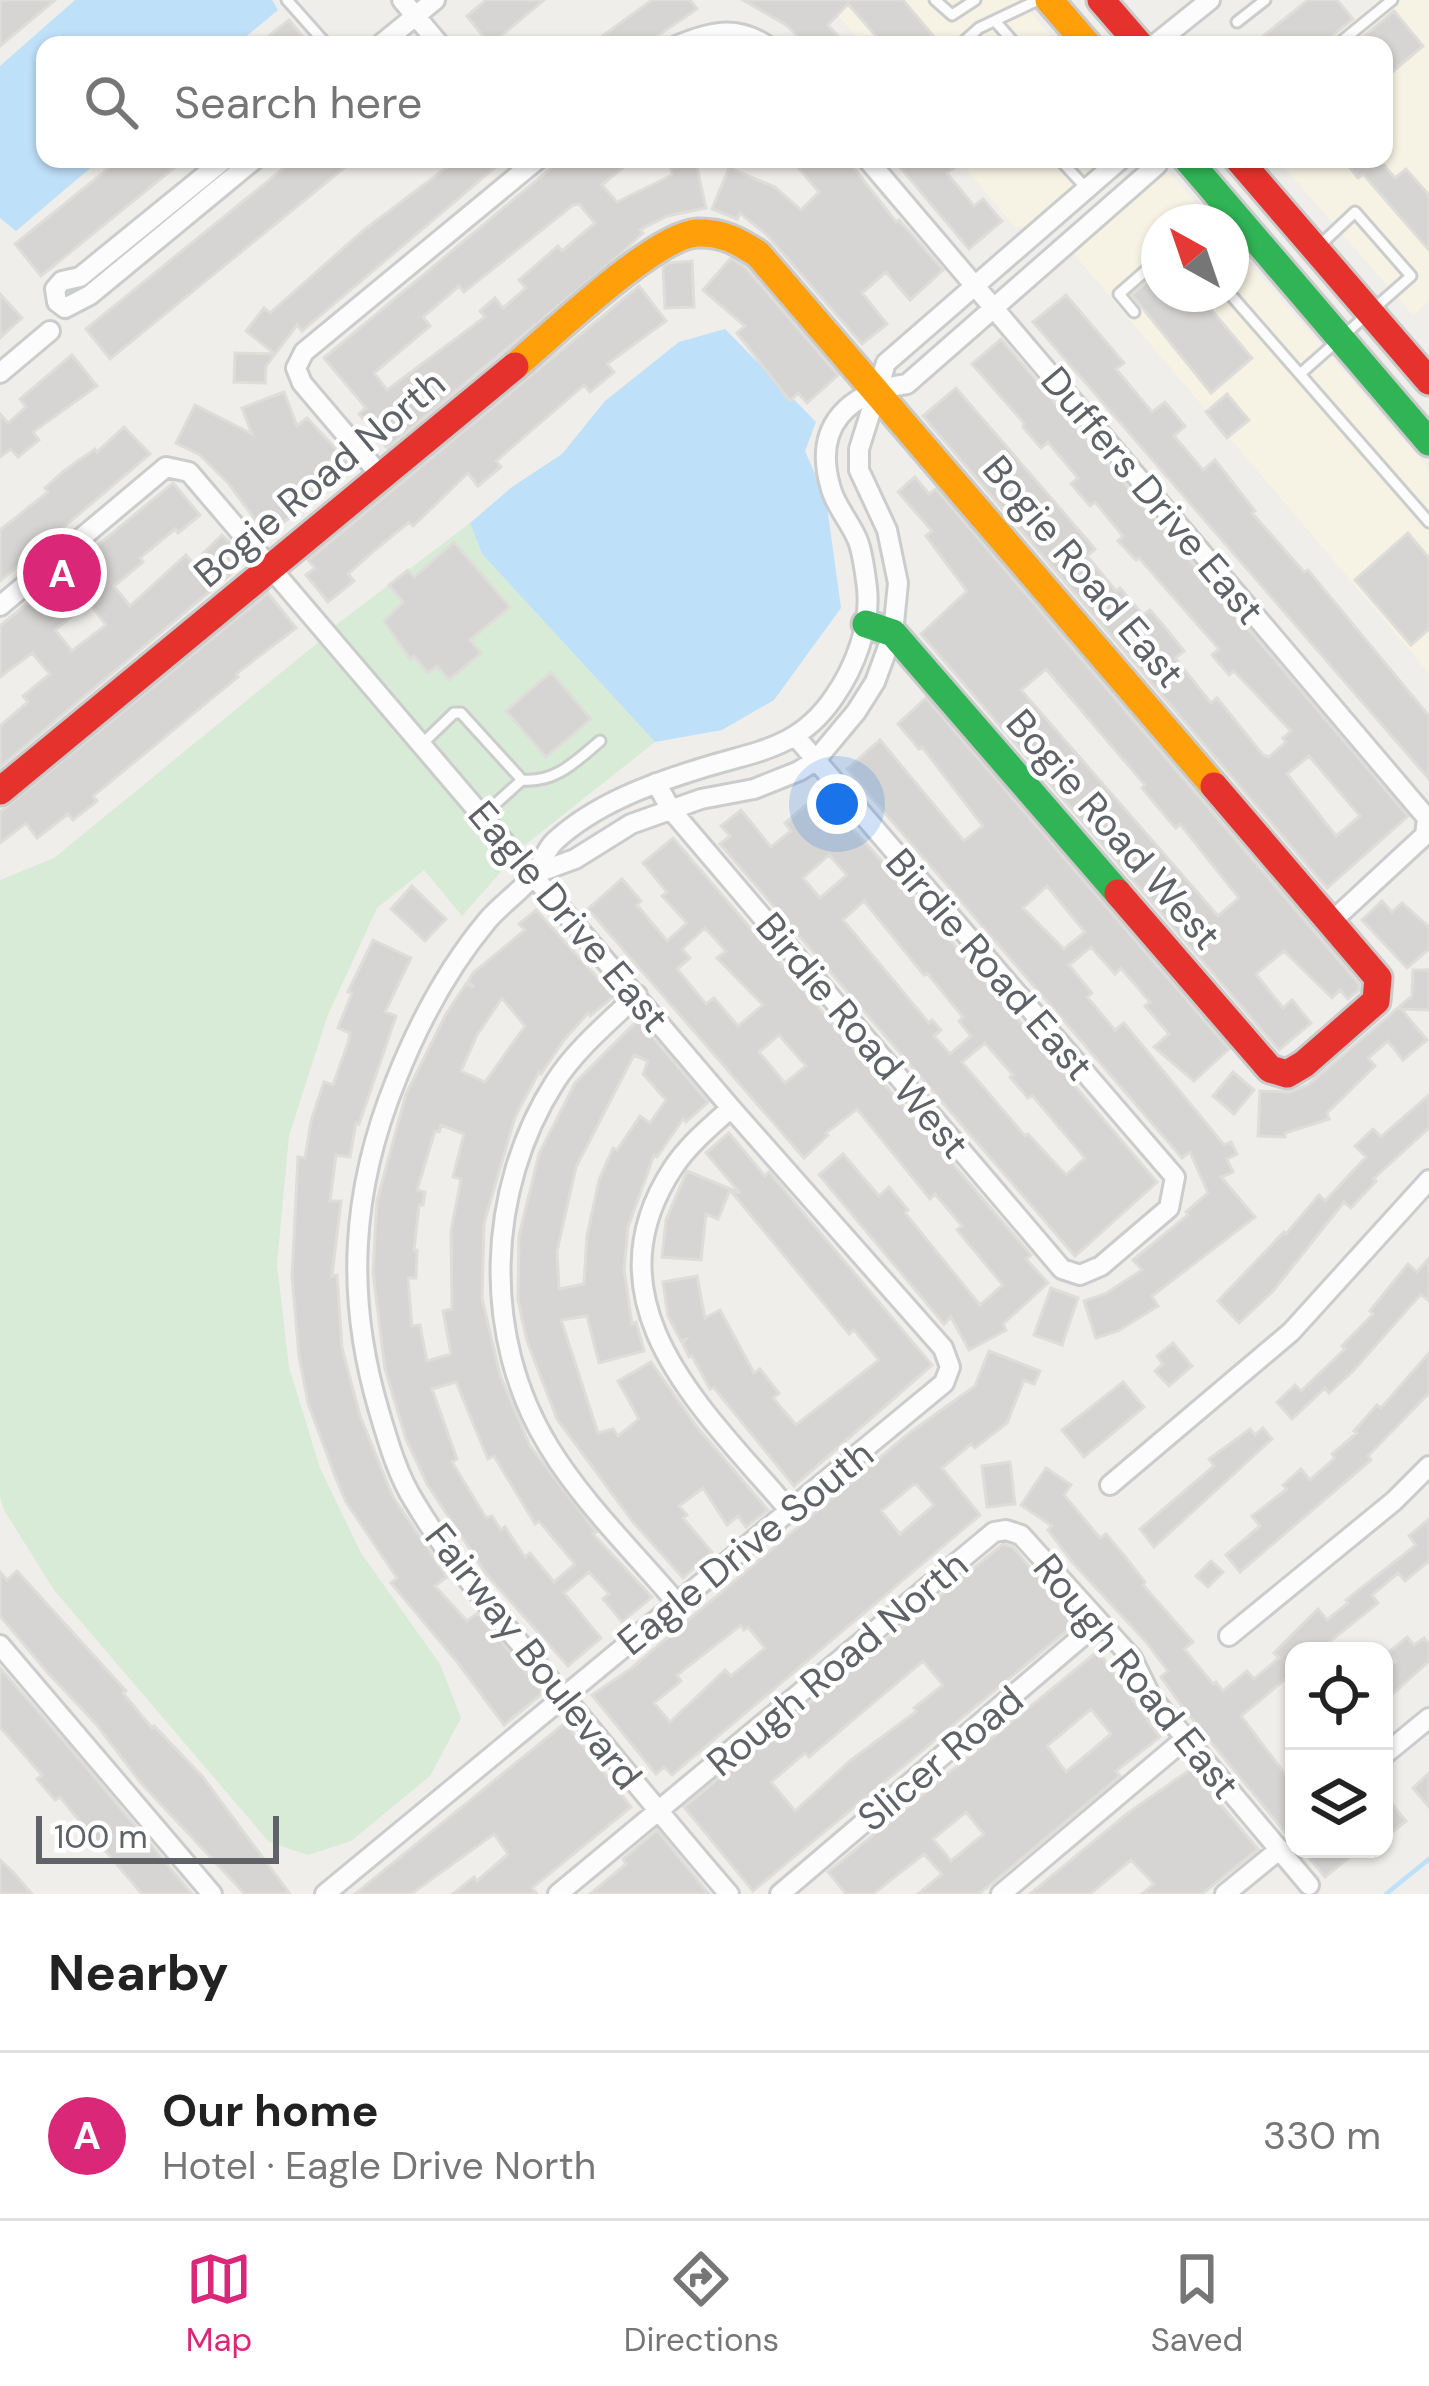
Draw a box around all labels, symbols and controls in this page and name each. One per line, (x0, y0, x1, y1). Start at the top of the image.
search box (36, 36, 1393, 168)
icon: search (78, 69, 144, 135)
text: Search here (174, 73, 422, 132)
north arrow (1141, 204, 1249, 312)
street label: Duffers Drive East (1030, 356, 1275, 635)
street label: Bogie Road North (183, 358, 456, 598)
street label: Bogie Road East (972, 445, 1196, 698)
pin: A (23, 528, 101, 618)
street label: Bogie Road West (995, 698, 1232, 960)
your location (807, 774, 867, 834)
street label: Eagle Drive East (457, 790, 680, 1042)
street label: Birdie Road East (875, 838, 1104, 1091)
street label: Birdie Road West (745, 902, 980, 1169)
street label: Eagle Drive South (607, 1429, 884, 1666)
street label: Fairway Boulevard (414, 1513, 654, 1800)
street label: Rough Road North (696, 1539, 978, 1788)
street label: Rough Road East (1022, 1544, 1251, 1809)
map controls (1285, 1642, 1393, 1858)
button: locate (1285, 1642, 1393, 1750)
street label: Slicer Road (847, 1674, 1034, 1842)
button: layers (1285, 1750, 1393, 1858)
scale bar (36, 1810, 279, 1863)
text: 100 m (54, 1815, 148, 1858)
text: Nearby (48, 1939, 229, 2006)
text: Our home (162, 2081, 379, 2140)
text: A (73, 2110, 101, 2161)
text: 330 m (1263, 2110, 1381, 2161)
text: Hotel · Eagle Drive North (162, 2140, 596, 2191)
tab: Map (186, 2246, 252, 2361)
tab: Directions (624, 2246, 779, 2361)
tab: Saved (1151, 2246, 1243, 2361)

